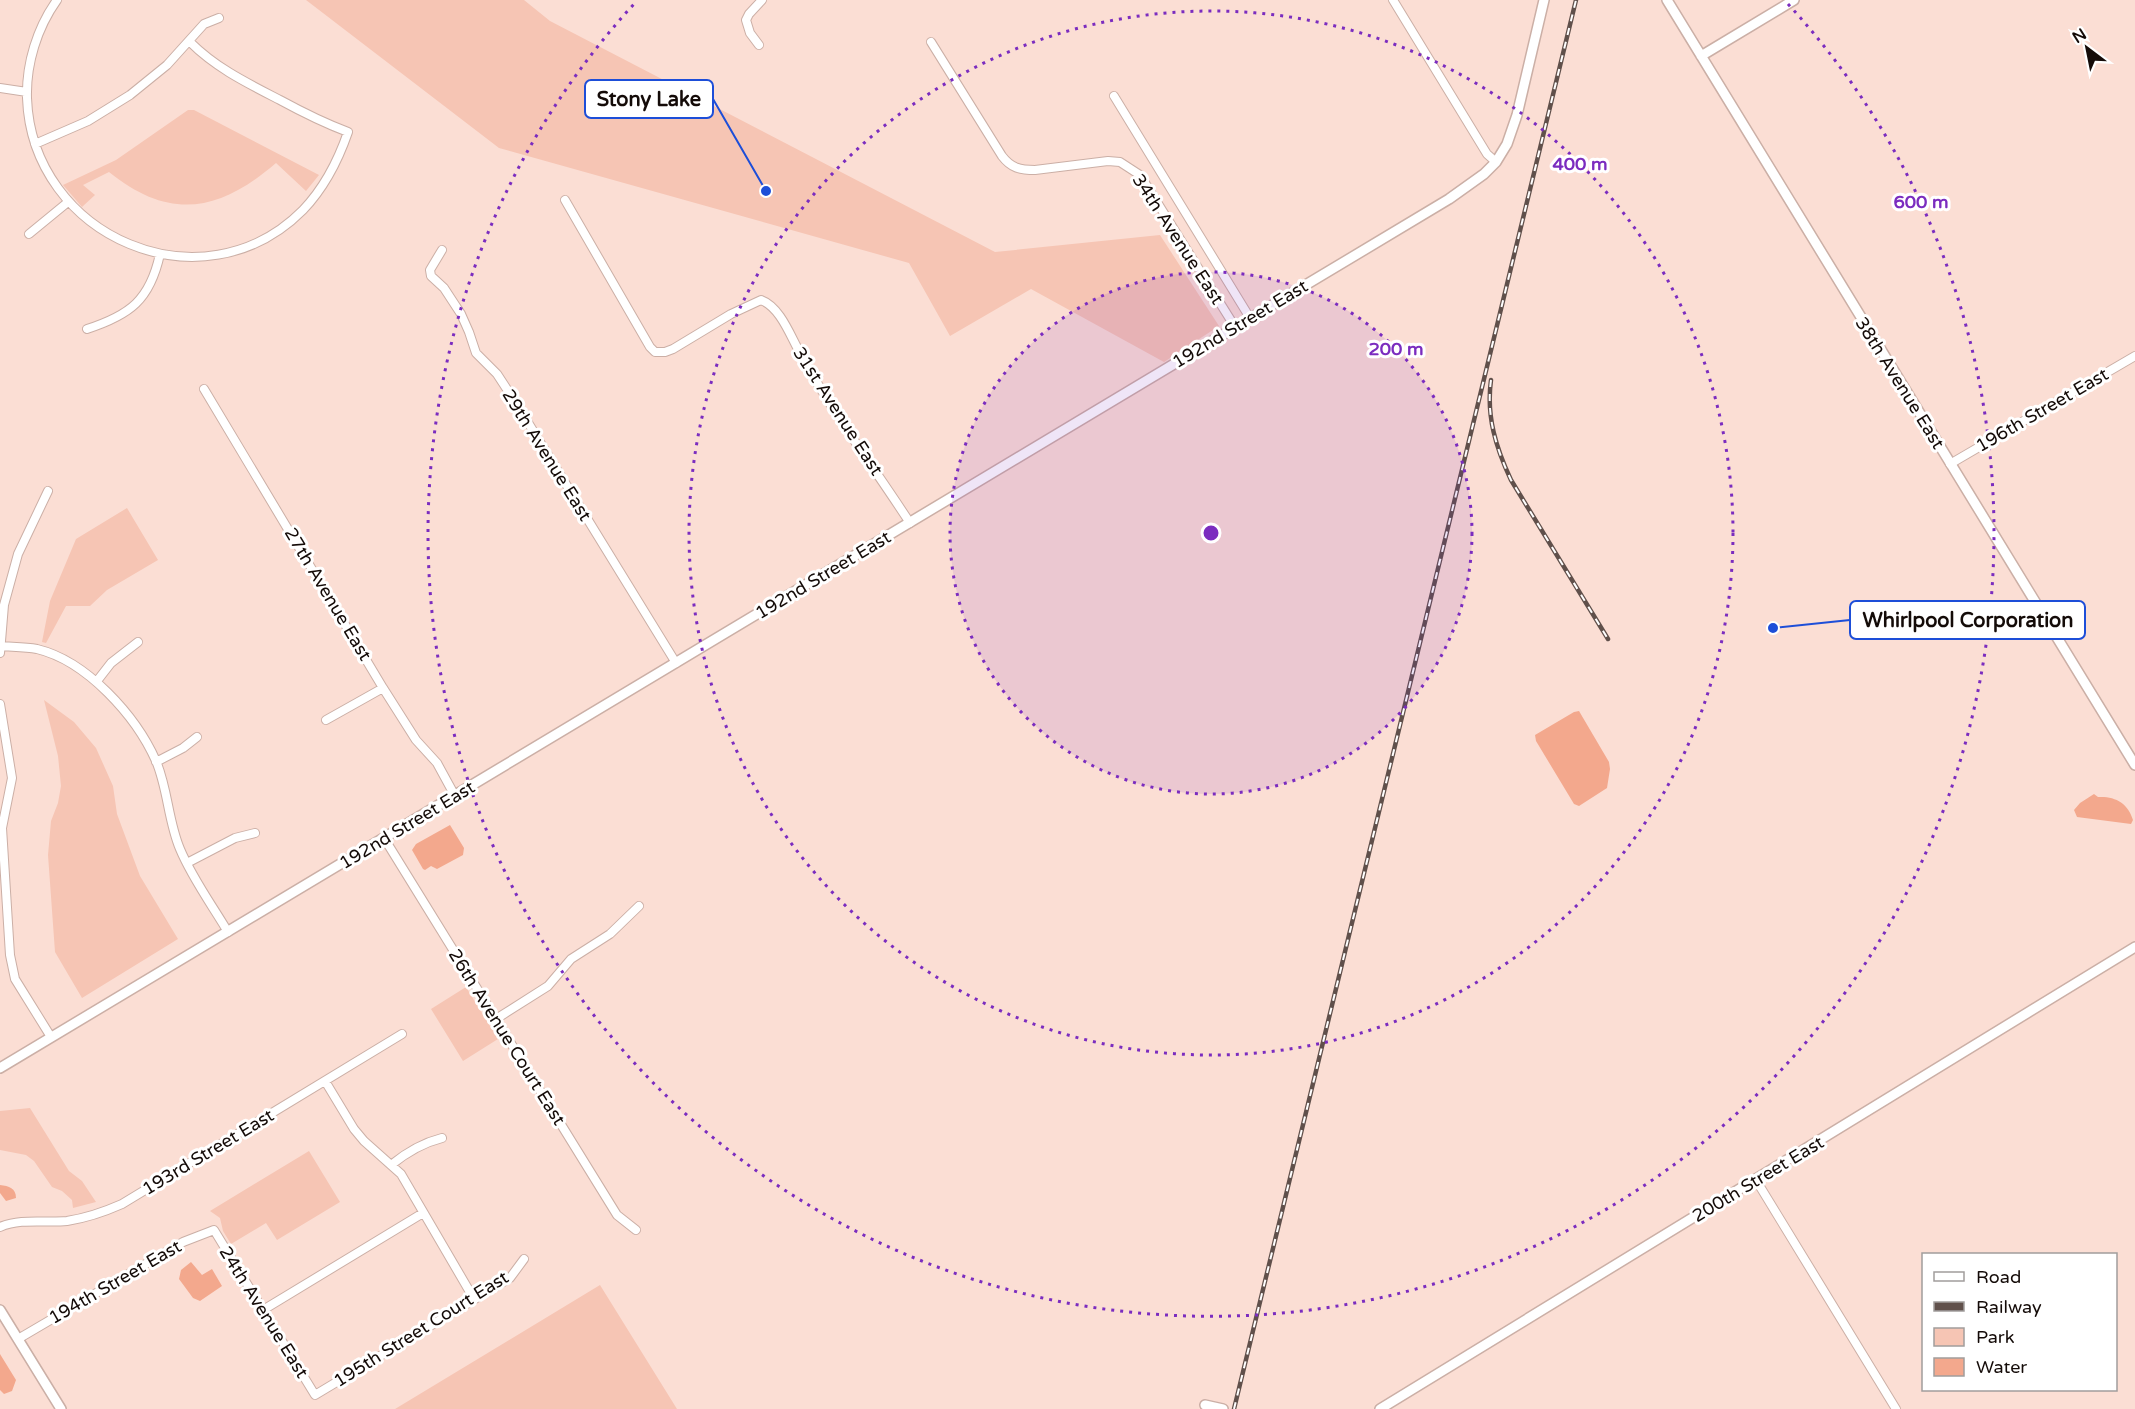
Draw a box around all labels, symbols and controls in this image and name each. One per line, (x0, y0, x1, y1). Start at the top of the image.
north arrow (2057, 18, 2117, 78)
text: N (2069, 24, 2090, 48)
callout: Stony Lake (585, 80, 713, 118)
text: Stony Lake (597, 88, 701, 112)
text: 400 m (1552, 153, 1608, 175)
street label: 34th Avenue East (1128, 170, 1228, 308)
text: 600 m (1893, 191, 1949, 213)
street label: 192nd Street East (1168, 275, 1312, 373)
street label: 38th Avenue East (1851, 313, 1949, 453)
text: 200 m (1368, 338, 1424, 360)
street label: 31st Avenue East (788, 343, 888, 479)
street label: 196th Street East (1972, 363, 2112, 457)
street label: 29th Avenue East (498, 385, 596, 525)
centre of rings (1201, 523, 1221, 543)
street label: 27th Avenue East (280, 524, 376, 665)
street label: 192nd Street East (751, 526, 895, 624)
callout: Whirlpool Corporation (1850, 601, 2085, 639)
text: Whirlpool Corporation (1863, 609, 2073, 633)
street label: 192nd Street East (335, 776, 479, 874)
street label: 26th Avenue Court East (444, 945, 570, 1129)
street label: 193rd Street East (138, 1104, 278, 1200)
street label: 200th Street East (1688, 1131, 1828, 1227)
street label: 194th Street East (45, 1235, 185, 1329)
street label: 24th Avenue East (215, 1242, 313, 1382)
legend (1922, 1253, 2117, 1391)
street label: 195th Street Court East (329, 1266, 513, 1392)
text: Road (1976, 1266, 2021, 1288)
text: Railway (1976, 1296, 2042, 1318)
text: Park (1976, 1326, 2015, 1348)
text: Water (1976, 1356, 2027, 1378)

